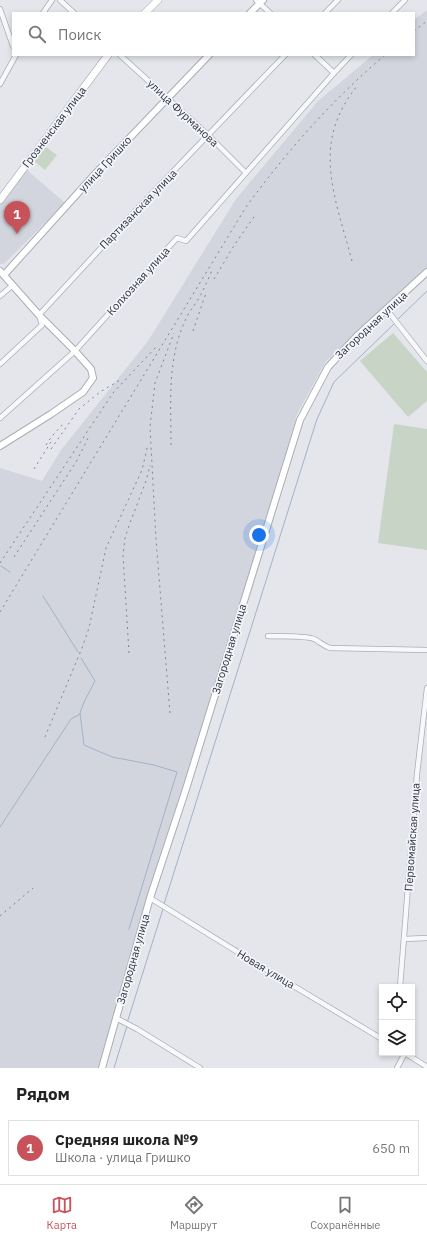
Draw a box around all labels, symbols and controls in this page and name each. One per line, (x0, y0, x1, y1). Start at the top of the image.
search box (12, 12, 415, 56)
icon: search (26, 23, 48, 45)
text: Поиск (58, 25, 101, 44)
street label: улица Фурманова (144, 76, 222, 150)
street label: Грозненская улица (19, 84, 89, 170)
street label: улица Гришко (75, 133, 135, 195)
street label: Партизанская улица (96, 166, 180, 252)
pin: 1 (4, 201, 30, 234)
street label: Колхозная улица (103, 244, 173, 318)
street label: Загородная улица (332, 288, 410, 362)
your location (249, 525, 269, 545)
street label: Загородная улица (209, 602, 249, 696)
street label: Первомайская улица (401, 782, 423, 892)
street label: Загородная улица (113, 912, 153, 1006)
street label: Новая улица (235, 946, 297, 992)
map controls (379, 984, 415, 1056)
button: locate (379, 984, 415, 1020)
button: layers (379, 1020, 415, 1056)
text: Рядом (16, 1083, 70, 1105)
text: Средняя школа №9 (55, 1130, 198, 1149)
text: 1 (26, 1140, 34, 1157)
text: 650 m (372, 1140, 410, 1157)
text: Школа · улица Гришко (55, 1149, 191, 1166)
tab: Карта (47, 1194, 77, 1232)
tab: Маршрут (170, 1194, 217, 1232)
tab: Сохранённые (310, 1194, 380, 1232)

